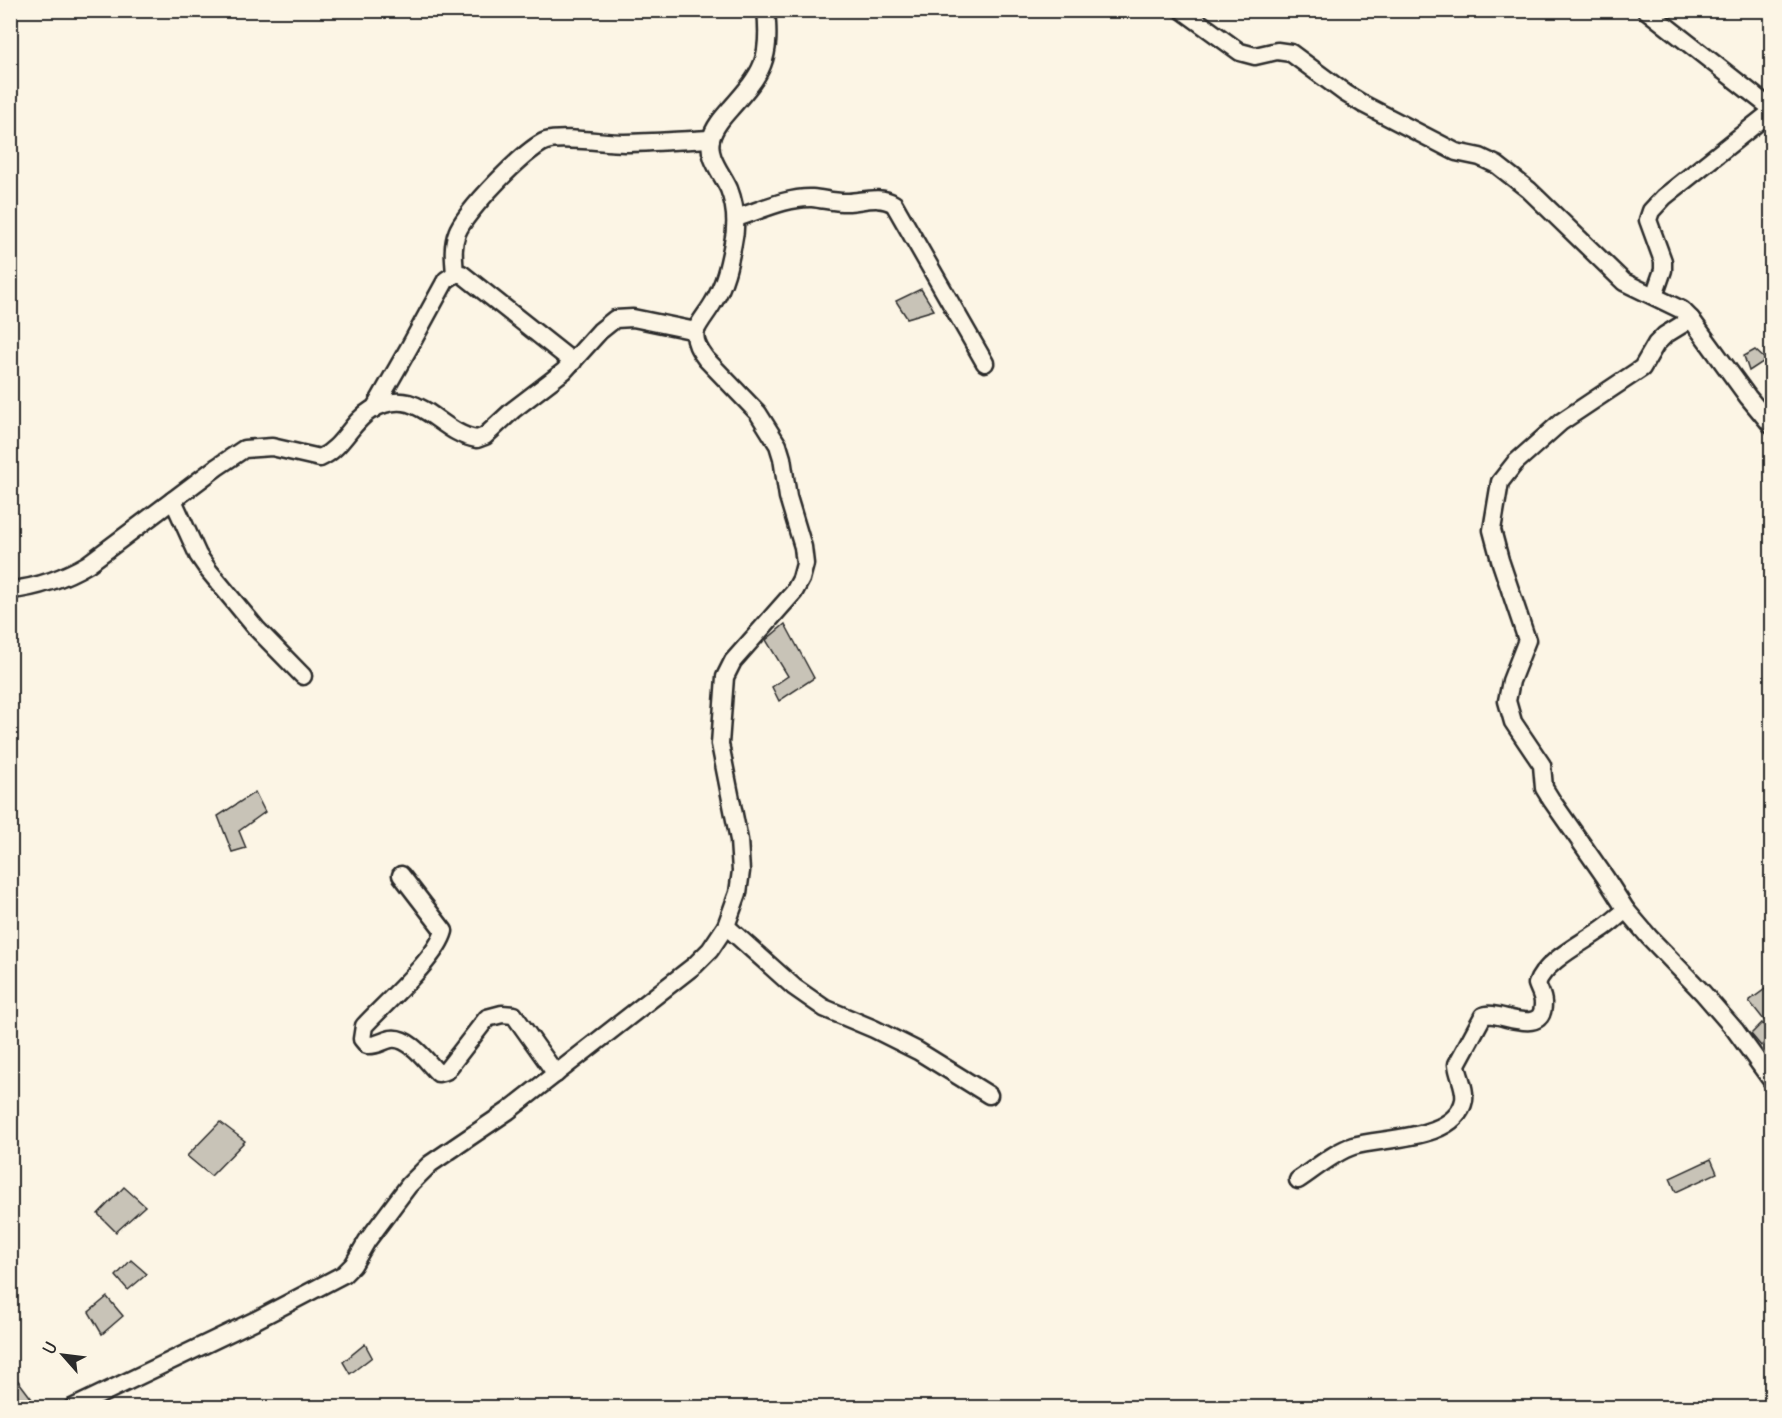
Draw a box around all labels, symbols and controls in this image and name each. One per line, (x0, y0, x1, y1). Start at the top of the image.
north arrow (33, 1325, 93, 1385)
text: U (38, 1338, 61, 1357)

